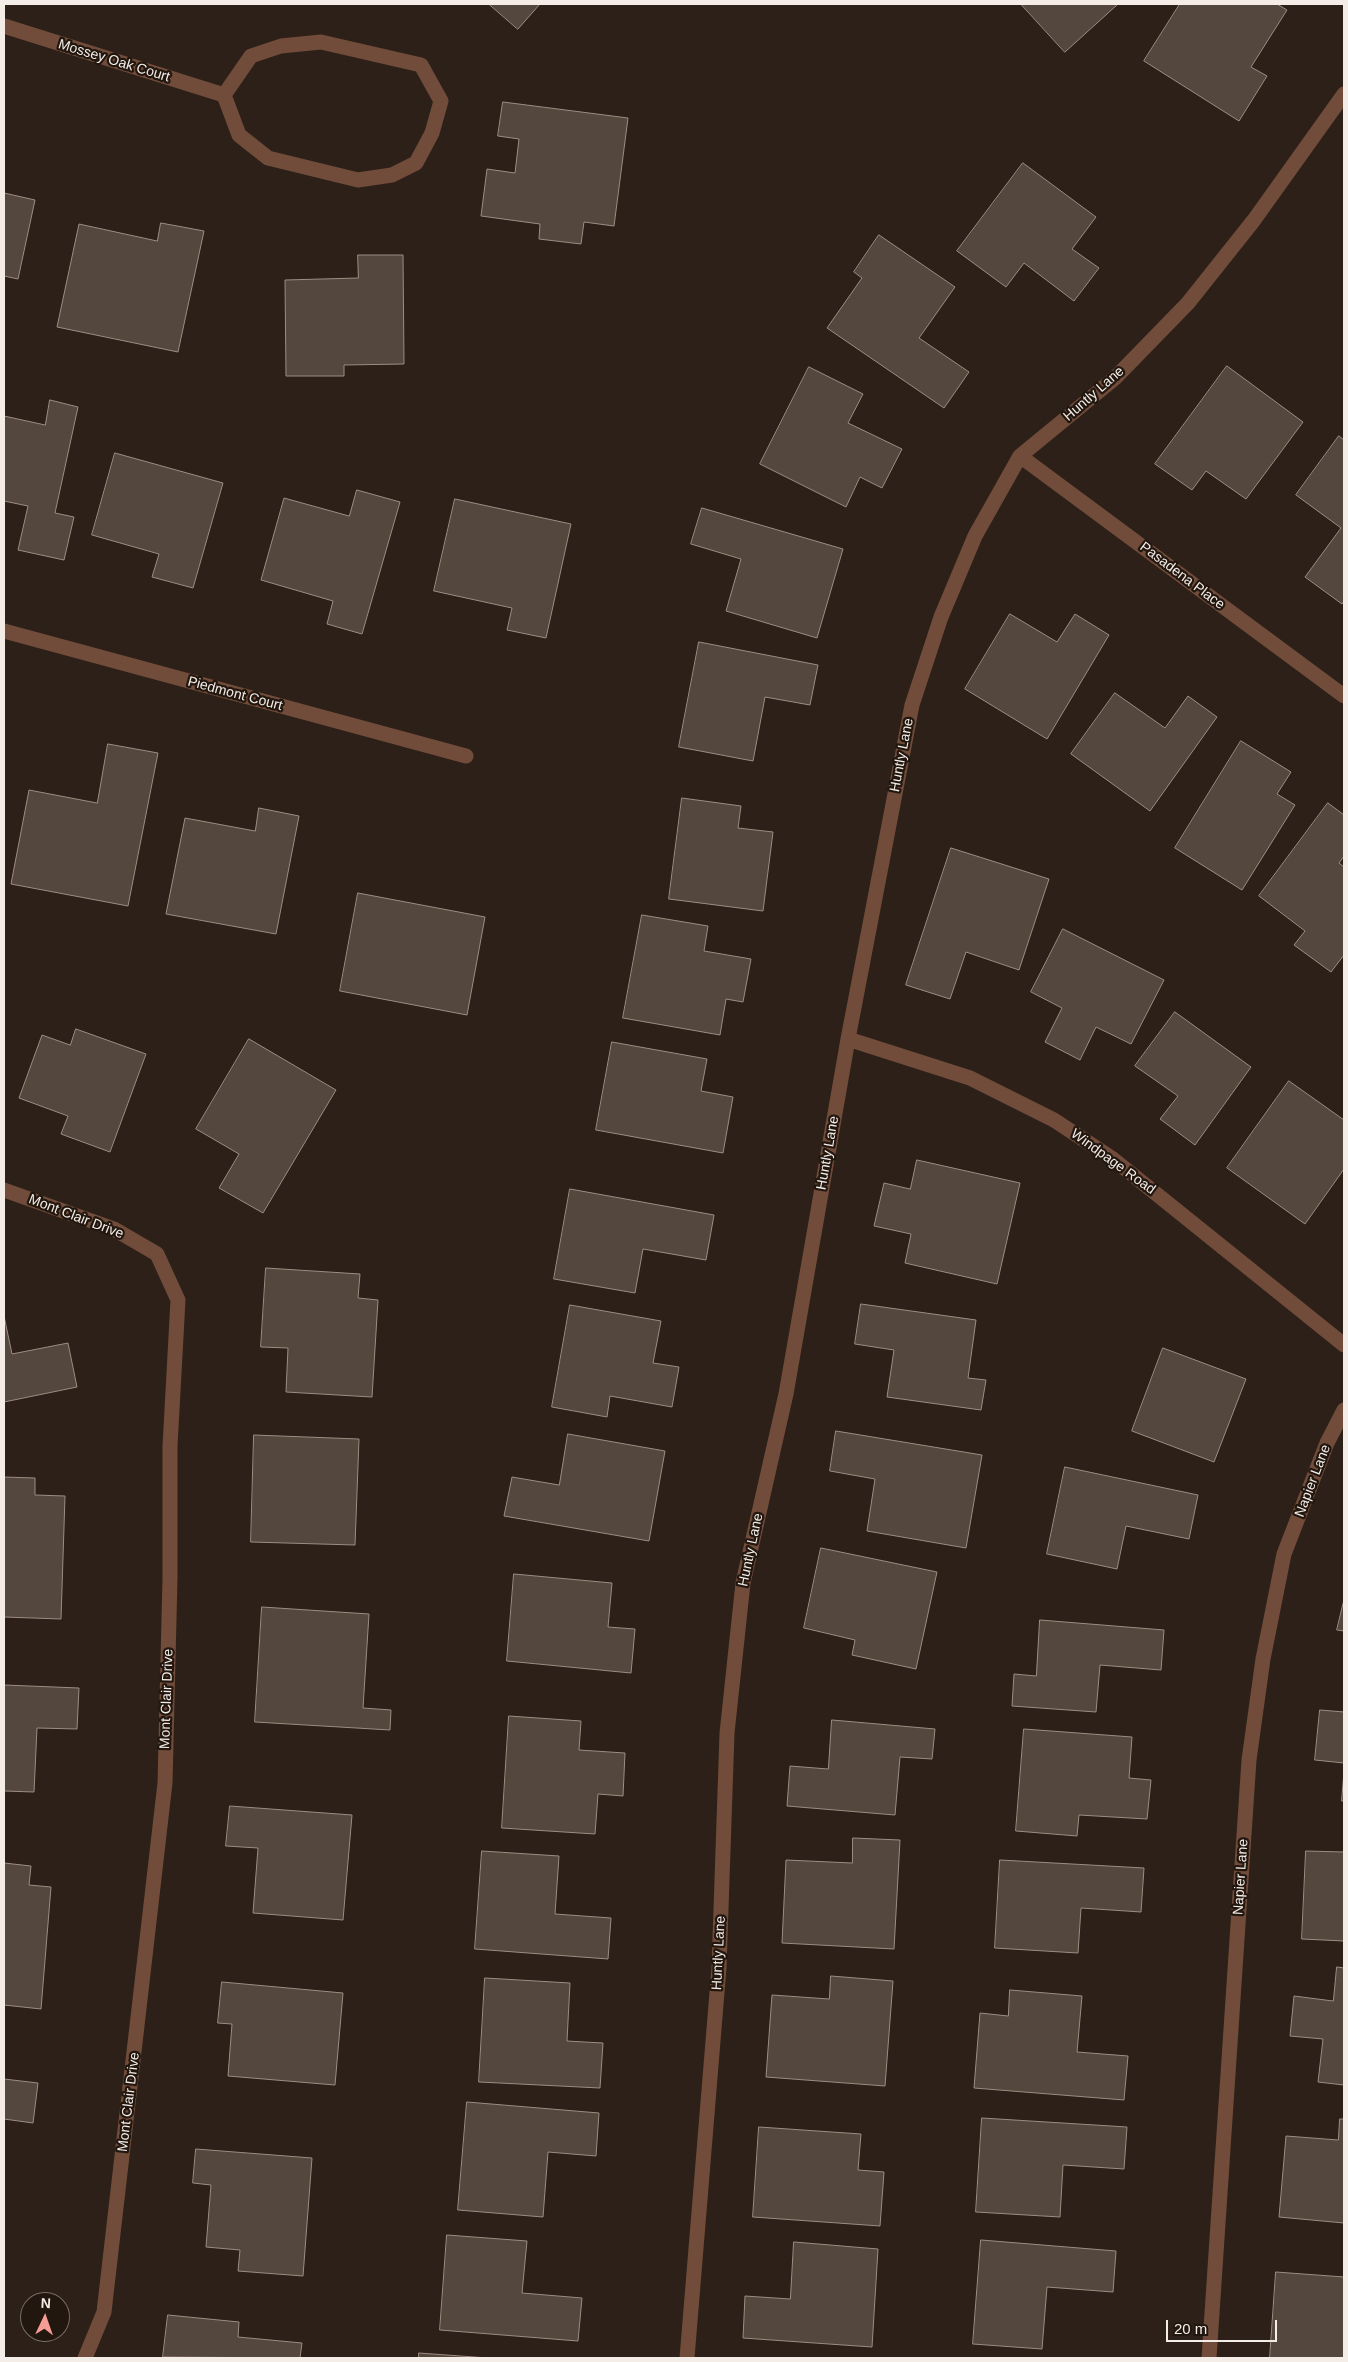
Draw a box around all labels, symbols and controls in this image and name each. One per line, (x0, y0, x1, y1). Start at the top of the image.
street label: Mossey Oak Court (56, 36, 172, 86)
street label: Huntly Lane (1060, 363, 1128, 425)
street label: Pasadena Place (1136, 539, 1228, 613)
street label: Piedmont Court (186, 673, 284, 715)
street label: Huntly Lane (887, 717, 917, 793)
street label: Huntly Lane (813, 1115, 843, 1191)
street label: Windpage Road (1067, 1126, 1159, 1198)
street label: Mont Clair Drive (26, 1191, 126, 1243)
street label: Napier Lane (1291, 1442, 1335, 1520)
street label: Huntly Lane (735, 1512, 767, 1588)
street label: Mont Clair Drive (157, 1649, 177, 1749)
street label: Napier Lane (1230, 1838, 1252, 1916)
street label: Huntly Lane (709, 1915, 729, 1991)
street label: Mont Clair Drive (115, 2051, 143, 2153)
north arrow (20, 2292, 70, 2342)
text: N (40, 2295, 51, 2311)
scale bar (1168, 2310, 1279, 2342)
text: 20 m (1174, 2320, 1207, 2337)

